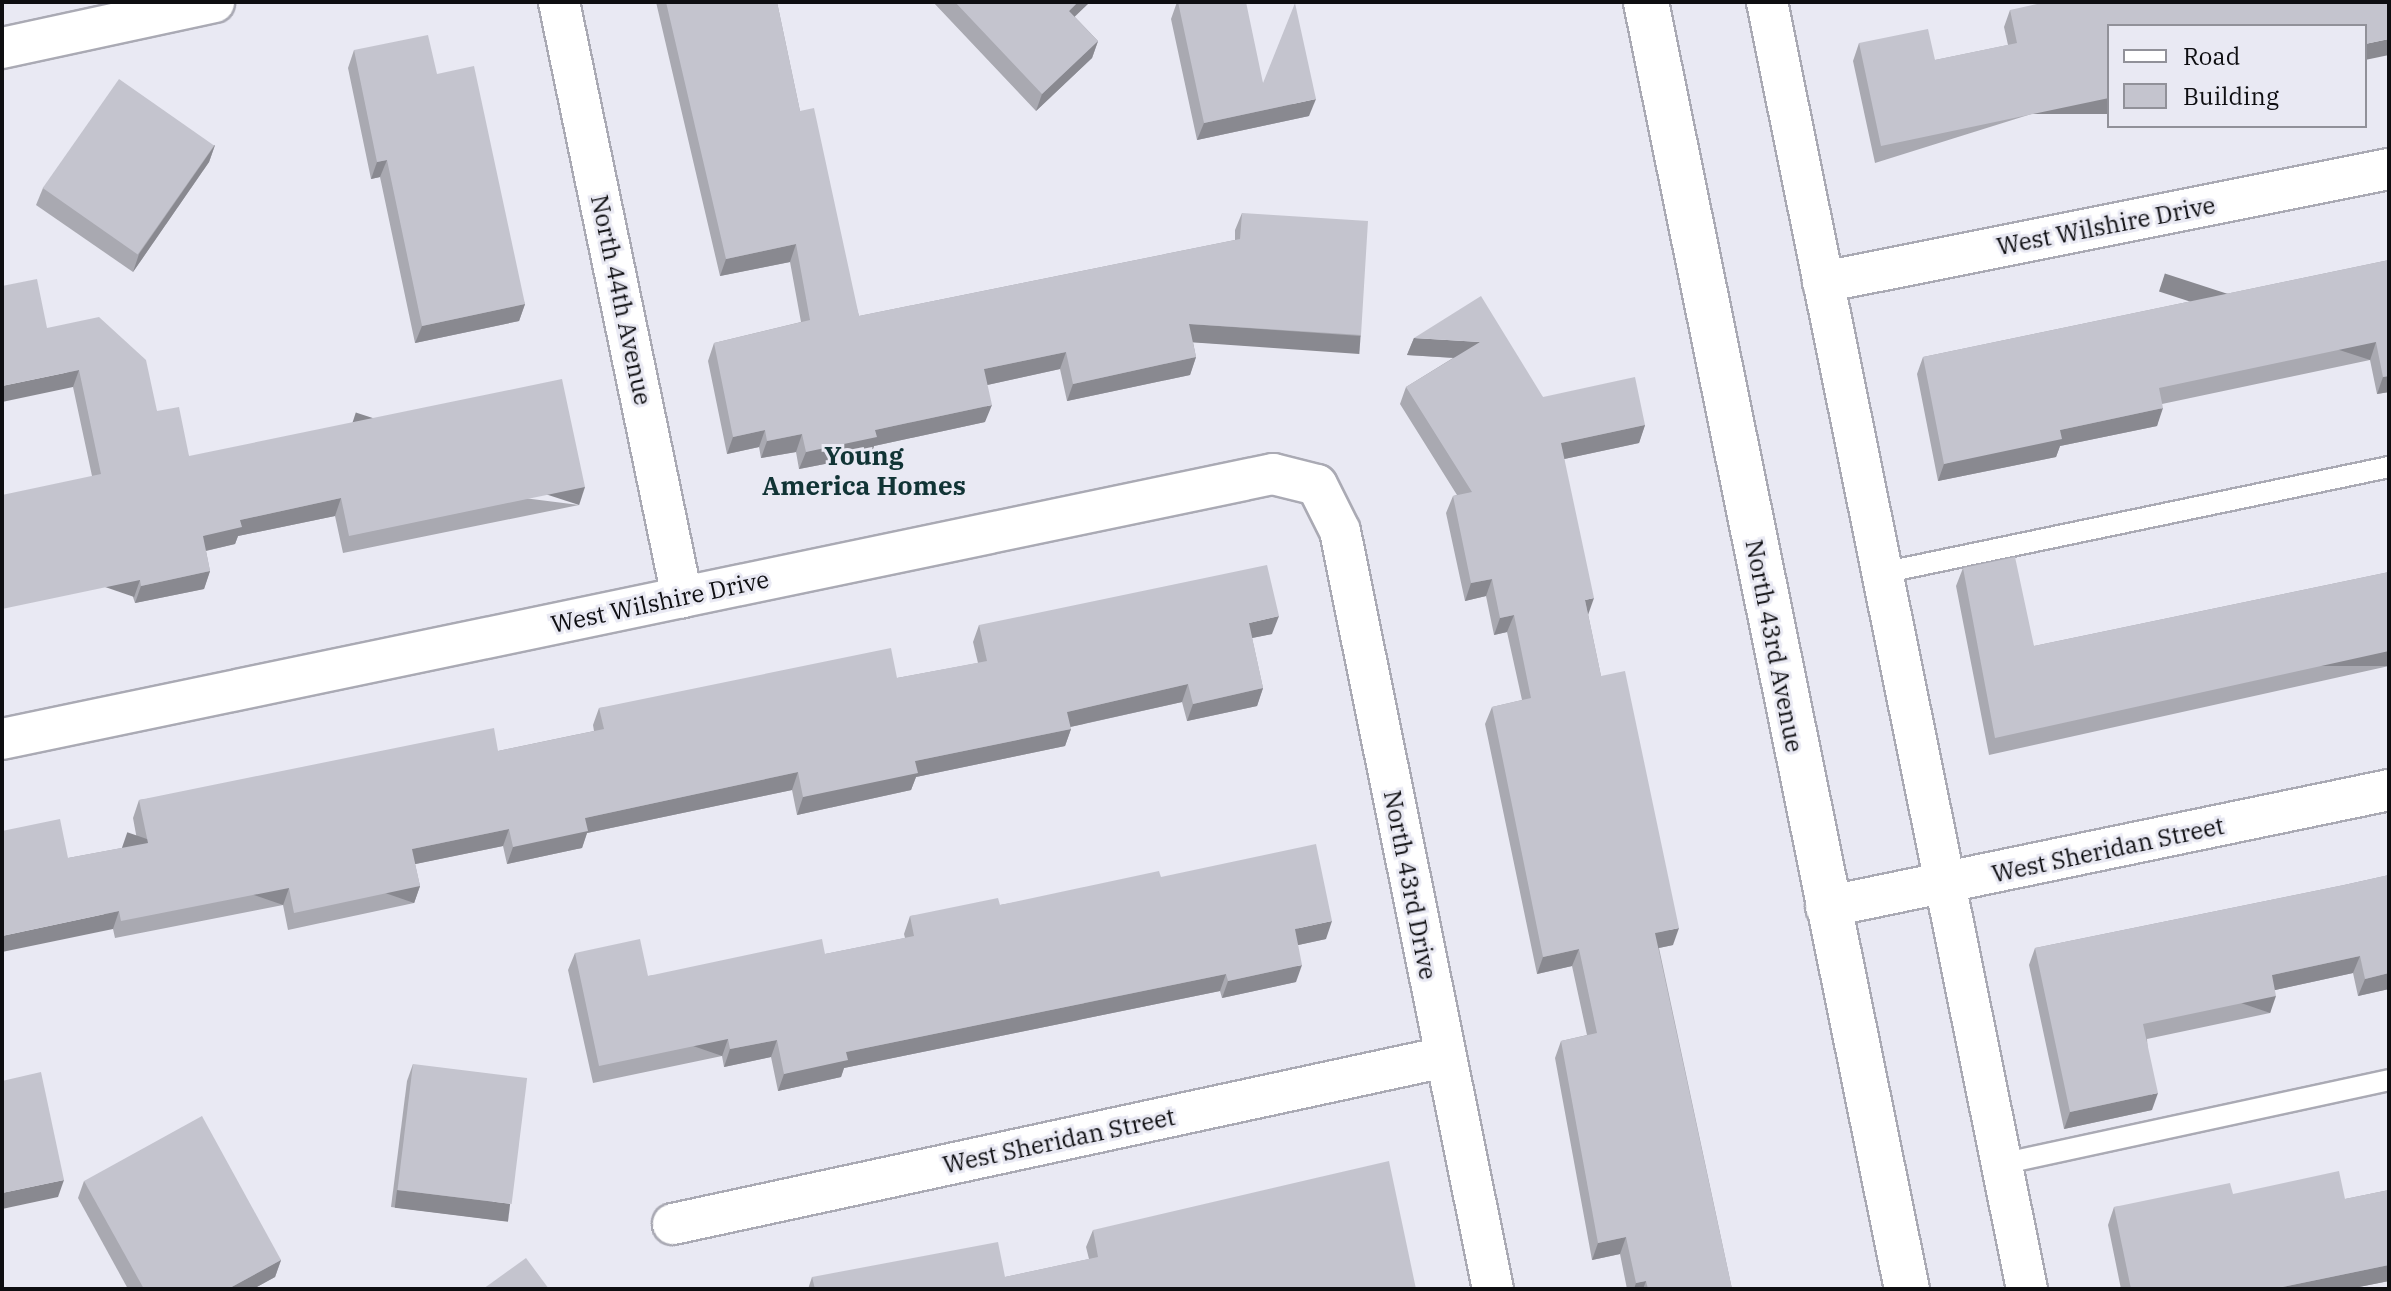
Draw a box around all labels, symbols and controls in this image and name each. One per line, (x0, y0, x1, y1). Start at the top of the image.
legend (2107, 24, 2367, 128)
text: Road (2183, 40, 2240, 72)
text: Building (2183, 80, 2279, 112)
street label: West Wilshire Drive (1994, 191, 2218, 261)
street label: North 44th Avenue (585, 192, 657, 408)
district label: Young America Homes (762, 440, 966, 502)
street label: North 43rd Avenue (1739, 537, 1809, 755)
street label: West Wilshire Drive (548, 565, 772, 639)
street label: North 43rd Drive (1378, 788, 1442, 982)
street label: West Sheridan Street (1989, 811, 2227, 889)
street label: West Sheridan Street (940, 1102, 1178, 1180)

